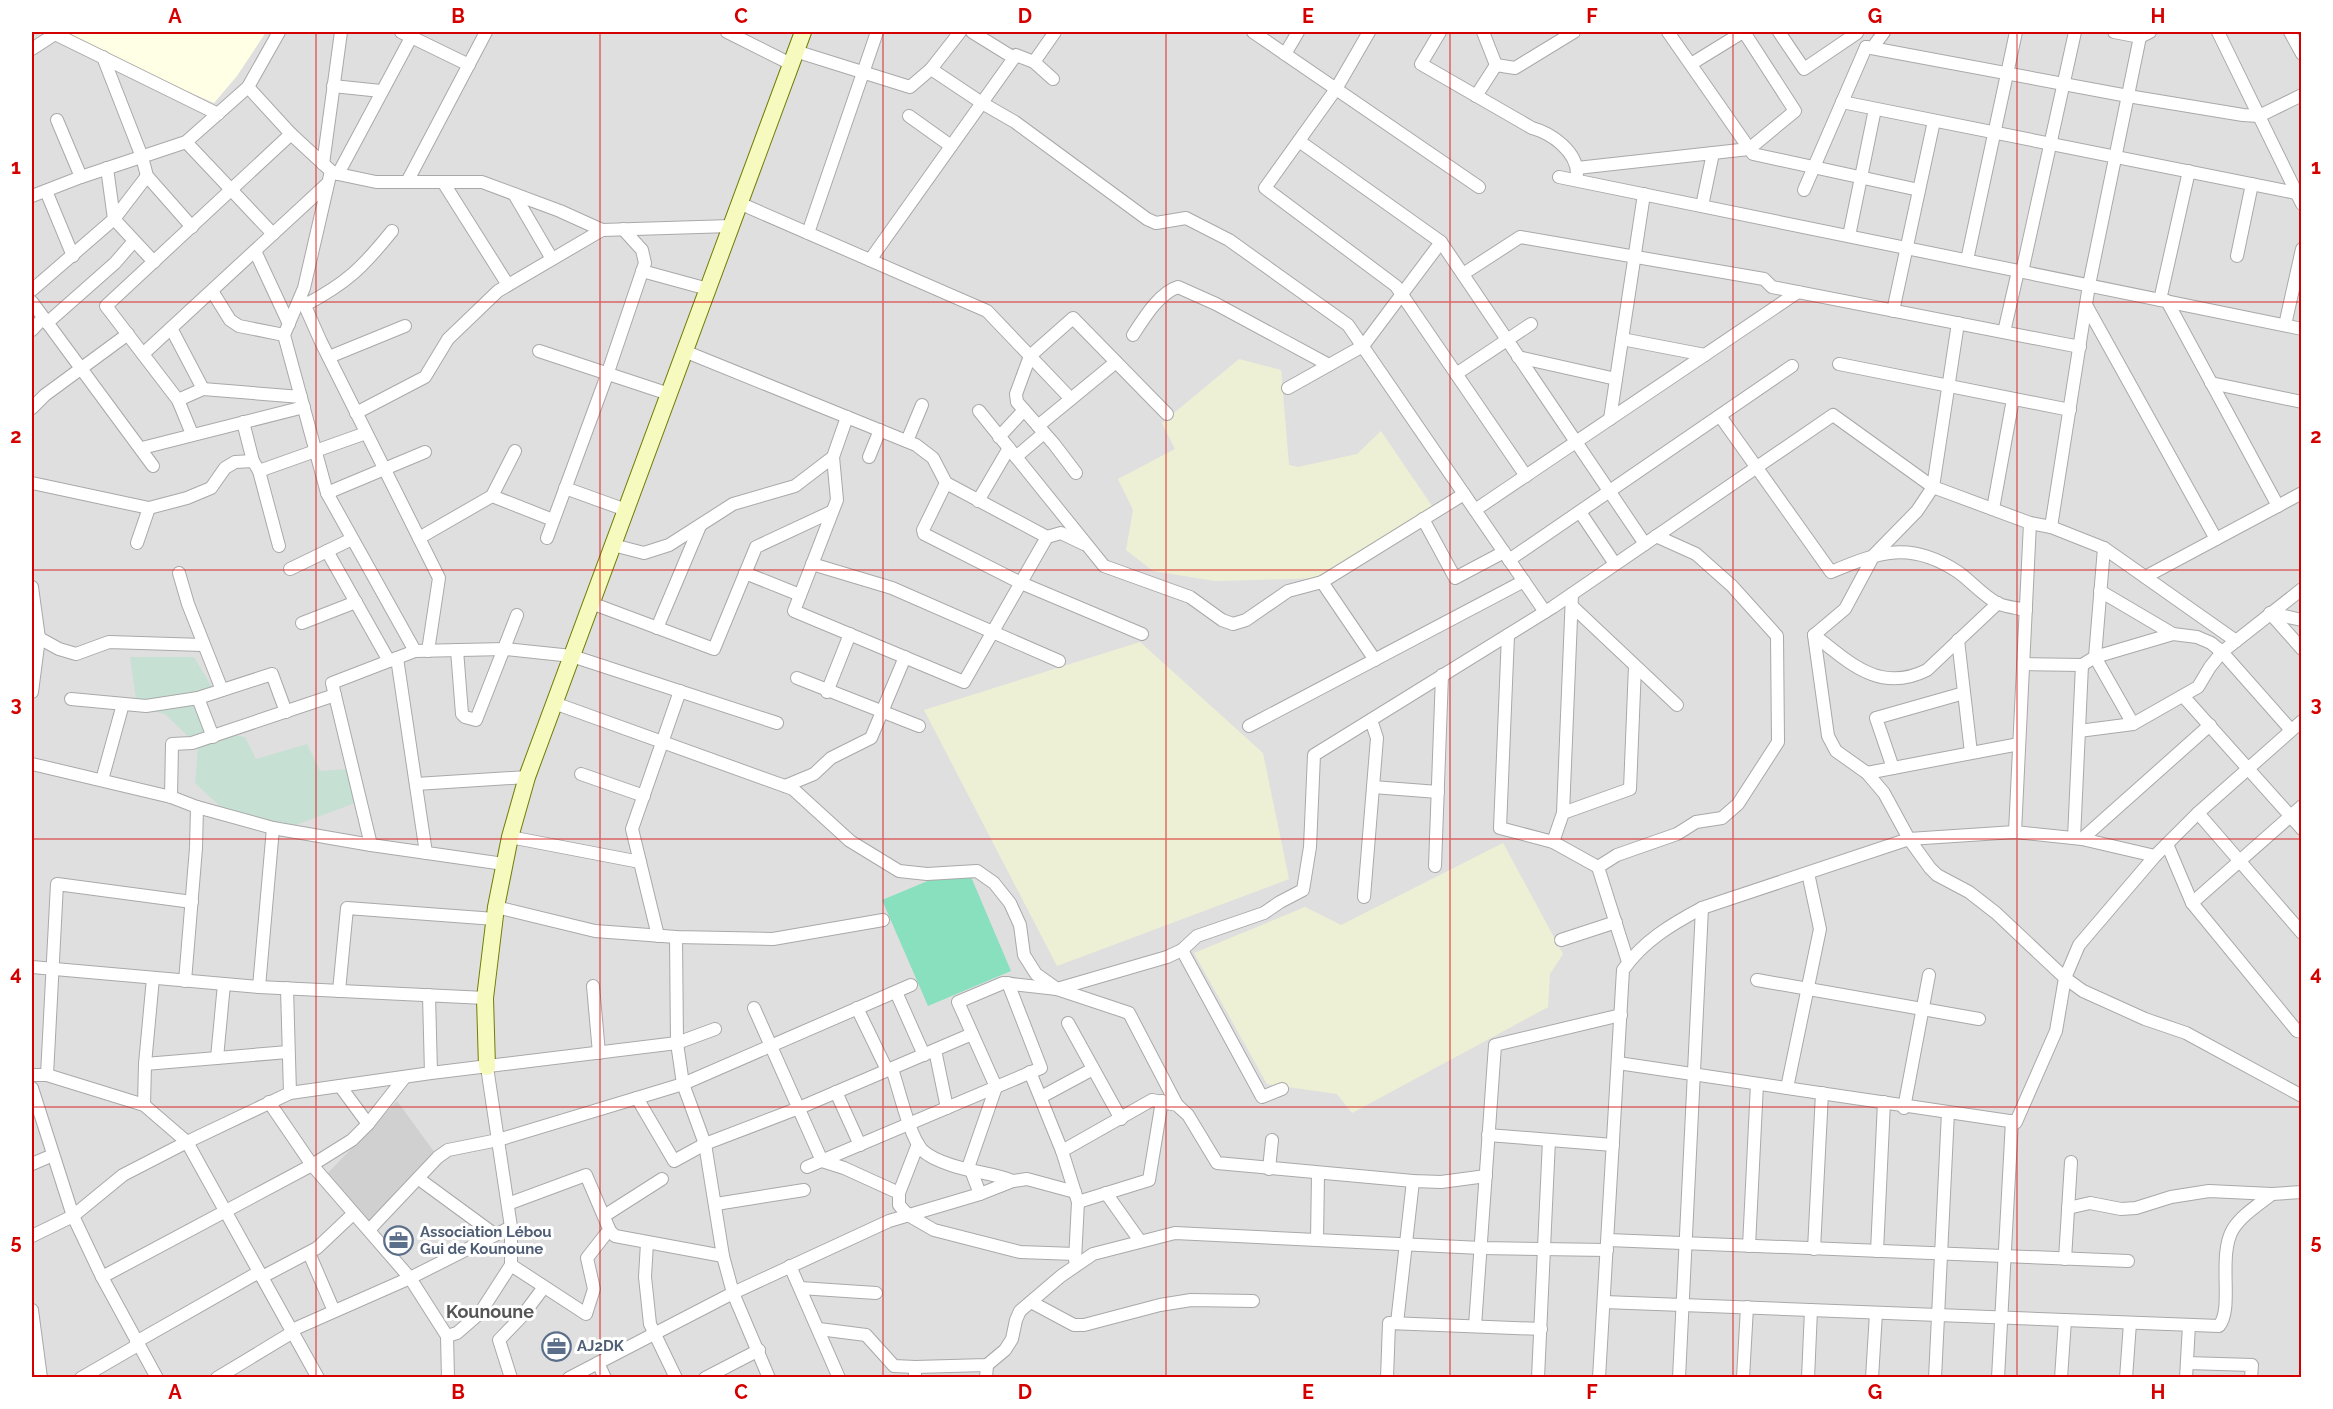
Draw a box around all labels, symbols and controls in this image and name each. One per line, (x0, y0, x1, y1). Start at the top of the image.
text: A (168, 4, 182, 28)
text: B (451, 4, 465, 28)
text: C (734, 4, 748, 28)
text: D (1018, 4, 1032, 28)
text: E (1302, 4, 1314, 28)
text: F (1586, 4, 1598, 28)
text: G (1868, 4, 1882, 28)
text: H (2151, 4, 2165, 28)
text: 1 (11, 155, 21, 179)
text: 1 (2311, 155, 2321, 179)
text: 2 (10, 424, 22, 448)
text: 2 (2310, 424, 2322, 448)
text: 3 (10, 692, 22, 716)
text: 3 (2310, 692, 2322, 716)
text: 4 (10, 961, 22, 985)
text: 4 (2310, 961, 2322, 985)
place label: Association Lébou Gui de Kounoune (420, 1223, 552, 1258)
office icon: Association Lébou Gui de Kounoune (383, 1225, 415, 1257)
text: 5 (10, 1230, 22, 1254)
text: 5 (2310, 1230, 2322, 1254)
district label: Kounoune (446, 1301, 534, 1322)
office icon: AJ2DK (540, 1330, 572, 1362)
place label: AJ2DK (577, 1337, 625, 1355)
text: A (168, 1380, 182, 1404)
text: B (451, 1380, 465, 1404)
text: C (734, 1380, 748, 1404)
text: D (1018, 1380, 1032, 1404)
text: E (1302, 1380, 1314, 1404)
text: F (1586, 1380, 1598, 1404)
text: G (1868, 1380, 1882, 1404)
text: H (2151, 1380, 2165, 1404)

